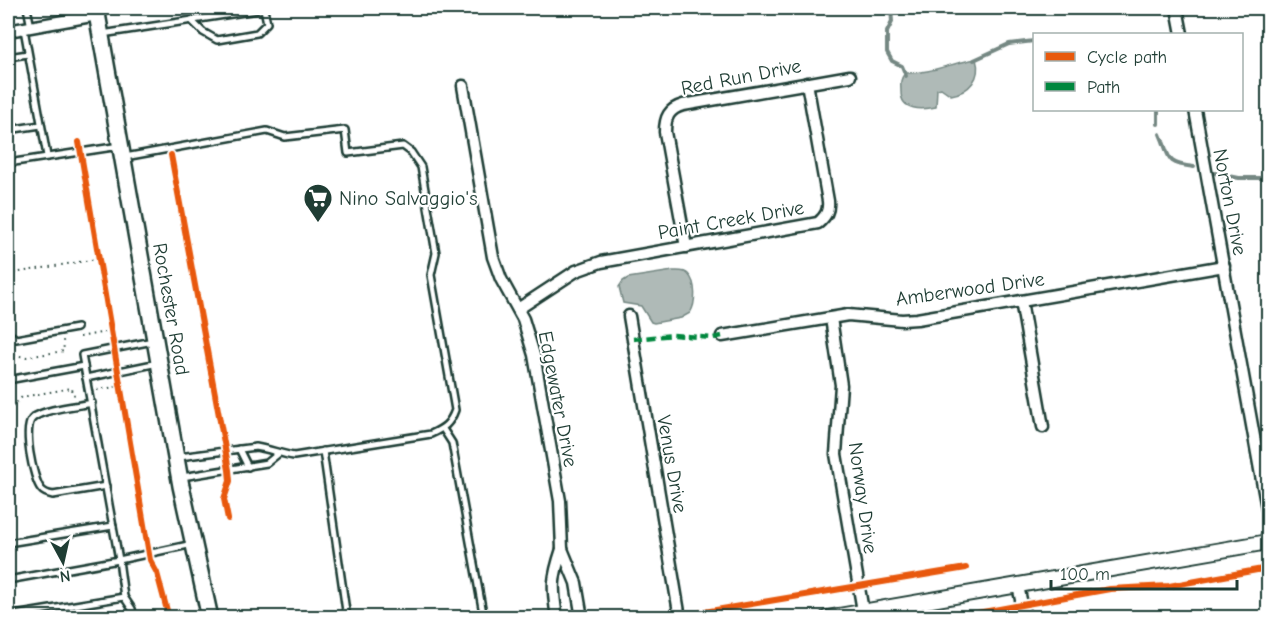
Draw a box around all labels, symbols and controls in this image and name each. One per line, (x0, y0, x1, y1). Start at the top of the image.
legend (1033, 33, 1243, 111)
text: Cycle path (1087, 47, 1167, 68)
street label: Red Run Drive (679, 54, 803, 100)
text: Path (1087, 77, 1120, 98)
street label: Norton Drive (1208, 147, 1252, 257)
supermarket icon: Nino Salvaggio's (302, 182, 334, 224)
place label: Nino Salvaggio's (339, 187, 478, 210)
street label: Paint Creek Drive (656, 196, 806, 244)
street label: Rochester Road (148, 241, 194, 377)
street label: Amberwood Drive (894, 267, 1046, 311)
street label: Edgewater Drive (534, 329, 582, 469)
street label: Venus Drive (652, 413, 692, 515)
street label: Norway Drive (844, 441, 882, 555)
north arrow (33, 532, 93, 592)
scale bar (1051, 553, 1237, 591)
text: 100 m (1060, 564, 1110, 585)
text: N (59, 566, 71, 586)

